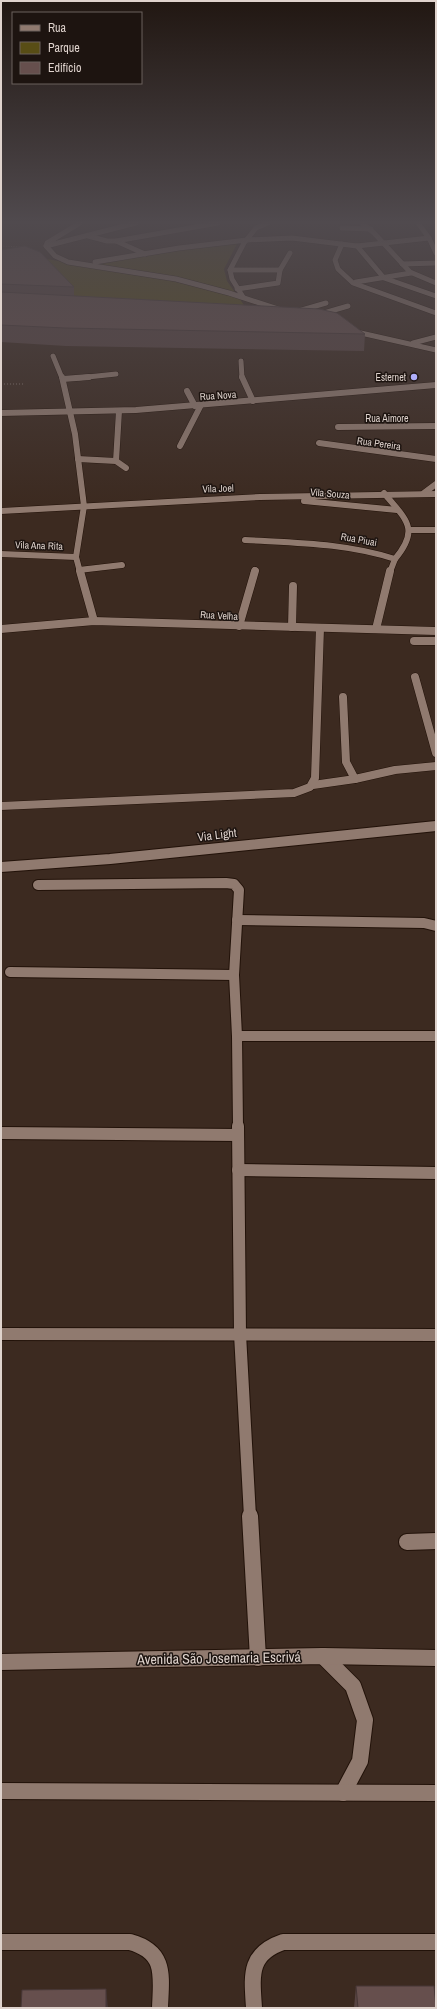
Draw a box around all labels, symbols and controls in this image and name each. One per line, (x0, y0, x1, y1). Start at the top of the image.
legend (12, 12, 142, 84)
text: Rua (48, 20, 67, 36)
text: Parque (48, 40, 80, 56)
text: Edifício (48, 60, 81, 76)
place label: Esternet (375, 371, 407, 384)
marker: Esternet (409, 372, 419, 382)
street label: Rua Nova (199, 388, 237, 403)
street label: Rua Aimore (365, 412, 409, 425)
street label: Rua Pereira (356, 434, 402, 453)
street label: Vila Joel (202, 481, 234, 496)
street label: Vila Souza (310, 485, 351, 502)
street label: Rua Piuai (340, 530, 378, 549)
street label: Vila Ana Rita (15, 538, 63, 553)
street label: Rua Velha (200, 608, 239, 623)
street label: Via Light (197, 825, 238, 845)
street label: Avenida São Josemaria Escrivá (136, 1648, 302, 1668)

